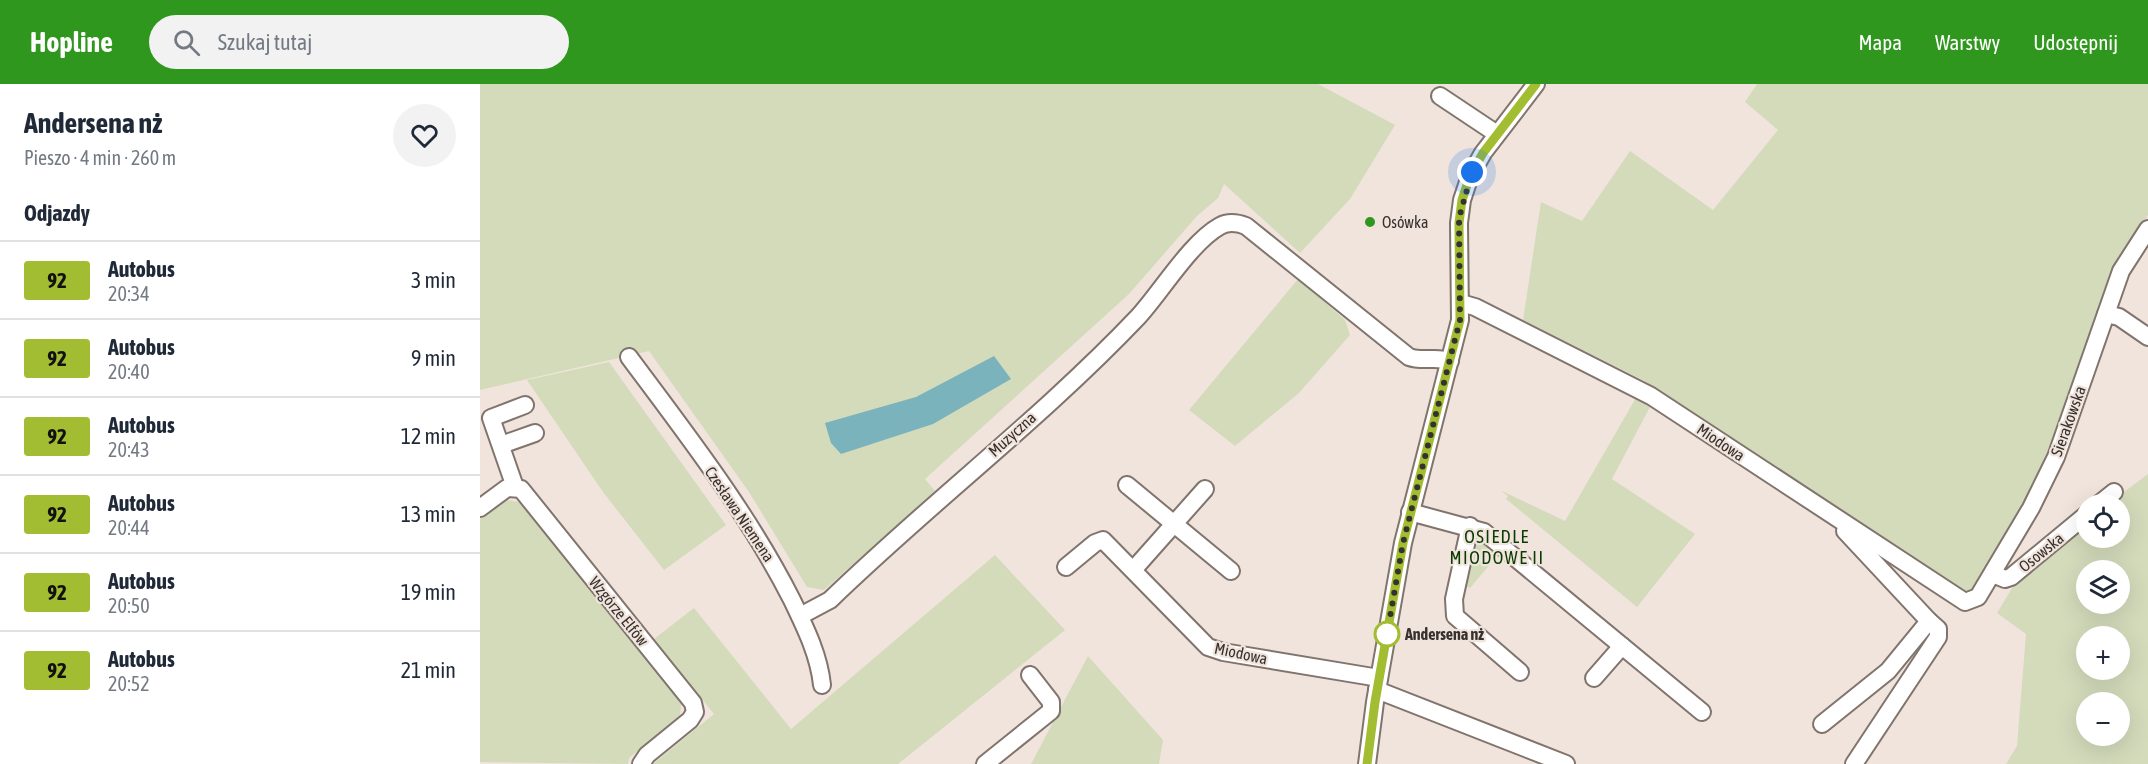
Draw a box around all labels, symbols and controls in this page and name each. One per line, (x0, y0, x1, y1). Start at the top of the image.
search box (149, 15, 569, 69)
text: Hopline (30, 26, 113, 58)
icon: search (170, 26, 203, 59)
text: Szukaj tutaj (218, 29, 312, 55)
text: Mapa (1858, 30, 1902, 54)
text: Warstwy (1935, 30, 2000, 54)
text: Udostępnij (2033, 30, 2118, 54)
button: heart (393, 104, 456, 167)
text: Andersena nż (24, 107, 162, 139)
text: Pieszo · 4 min · 260 m (24, 146, 176, 169)
your location (1457, 157, 1487, 187)
text: Odjazdy (24, 200, 90, 226)
place label: Osówka (1382, 213, 1428, 231)
marker: Osówka (1363, 215, 1377, 229)
text: Autobus (108, 256, 175, 282)
text: 3 min (411, 267, 456, 293)
text: 92 (47, 268, 67, 292)
text: 20:34 (108, 282, 150, 305)
text: Autobus (108, 334, 175, 360)
text: 9 min (411, 345, 456, 371)
text: 92 (47, 346, 67, 370)
text: 20:40 (108, 360, 150, 383)
street label: Sierakowska (2047, 383, 2089, 459)
street label: Muzyczna (985, 408, 1040, 461)
text: Autobus (108, 412, 175, 438)
street label: Miodowa (1694, 420, 1748, 464)
text: 12 min (401, 423, 456, 449)
text: 92 (47, 424, 67, 448)
text: 20:43 (108, 438, 150, 461)
street label: Czesława Niemena (702, 463, 778, 565)
text: Autobus (108, 490, 175, 516)
map controls (2076, 494, 2130, 746)
button: locate (2076, 494, 2130, 548)
text: 13 min (401, 501, 456, 527)
text: 92 (47, 502, 67, 526)
text: 20:44 (108, 516, 150, 539)
district label: OSIEDLE MIODOWE II (1450, 526, 1544, 568)
street label: Osowska (2015, 529, 2067, 575)
button: layers (2076, 560, 2130, 614)
text: Autobus (108, 568, 175, 594)
street label: Wzgórze Elfów (585, 573, 653, 650)
text: 19 min (401, 579, 456, 605)
text: 92 (47, 580, 67, 604)
text: 20:50 (108, 594, 150, 617)
marker: Andersena nż (1374, 621, 1400, 647)
place label: Andersena nż (1404, 625, 1484, 643)
button: + (2076, 626, 2130, 680)
street label: Miodowa (1213, 639, 1269, 667)
text: Autobus (108, 646, 175, 672)
text: 21 min (401, 657, 456, 683)
text: 92 (47, 658, 67, 682)
text: 20:52 (108, 672, 150, 695)
button: − (2076, 692, 2130, 746)

